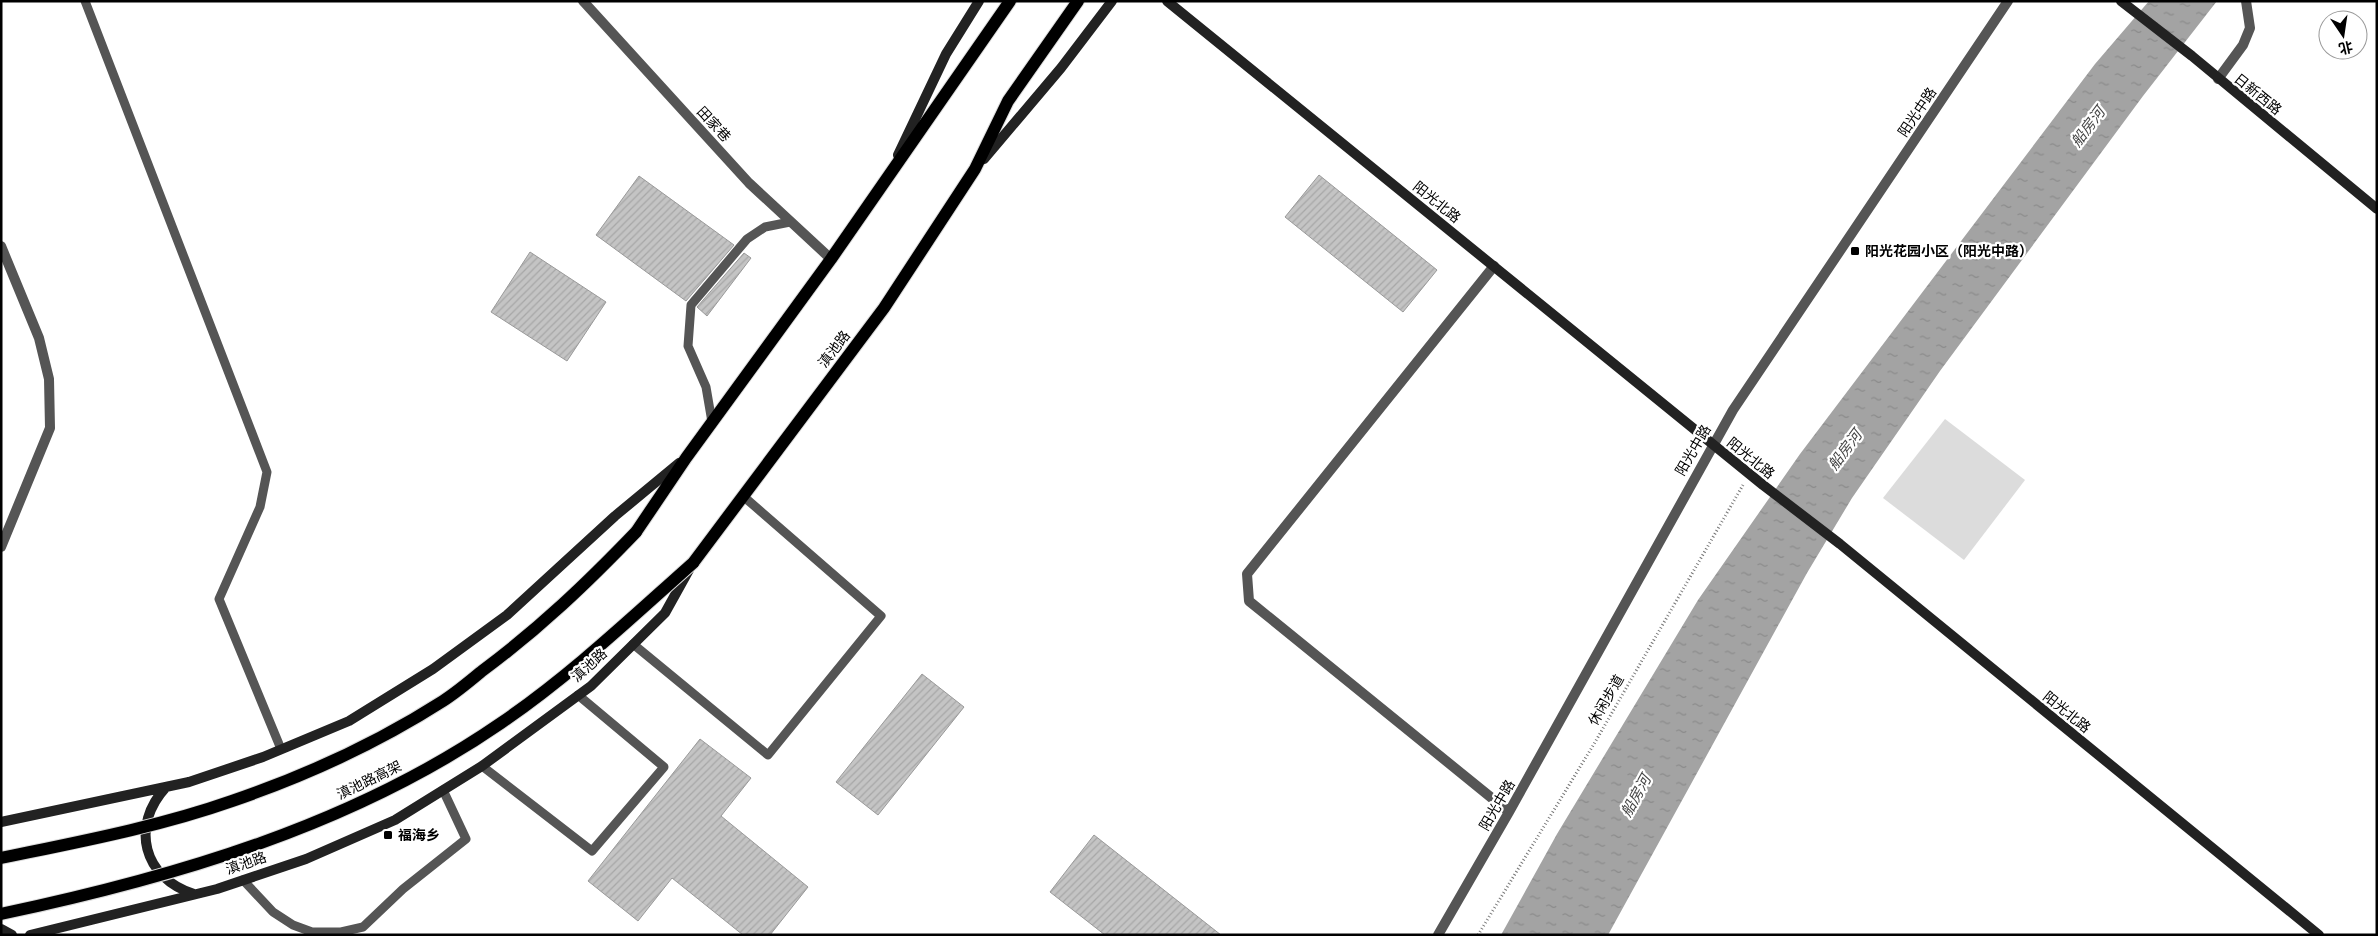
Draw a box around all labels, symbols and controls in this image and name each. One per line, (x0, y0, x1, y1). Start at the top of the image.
north arrow (2318, 10, 2368, 60)
text: 北 (2337, 38, 2355, 57)
street label: 日新西路 (2231, 70, 2285, 118)
street label: 阳光中路 (1895, 84, 1939, 140)
water label: 船房河 (2067, 101, 2111, 150)
street label: 田家巷 (694, 103, 734, 145)
street label: 阳光北路 (1410, 178, 1464, 226)
place label: 阳光花园小区（阳光中路） (1865, 243, 2033, 259)
marker: 阳光花园小区（阳光中路） (1849, 245, 1861, 257)
street label: 滇池路 (815, 327, 853, 371)
street label: 阳光中路 (1672, 422, 1714, 478)
water label: 船房河 (1824, 424, 1868, 473)
street label: 阳光北路 (1724, 434, 1778, 482)
street label: 滇池路 (568, 645, 610, 685)
street label: 休闲步道 (1585, 672, 1627, 728)
street label: 阳光北路 (2040, 688, 2094, 736)
street label: 滇池路高架 (334, 757, 404, 803)
water label: 船房河 (1617, 769, 1656, 820)
street label: 阳光中路 (1476, 777, 1518, 833)
place label: 福海乡 (398, 827, 440, 843)
marker: 福海乡 (382, 829, 394, 841)
street label: 滇池路 (224, 849, 268, 877)

